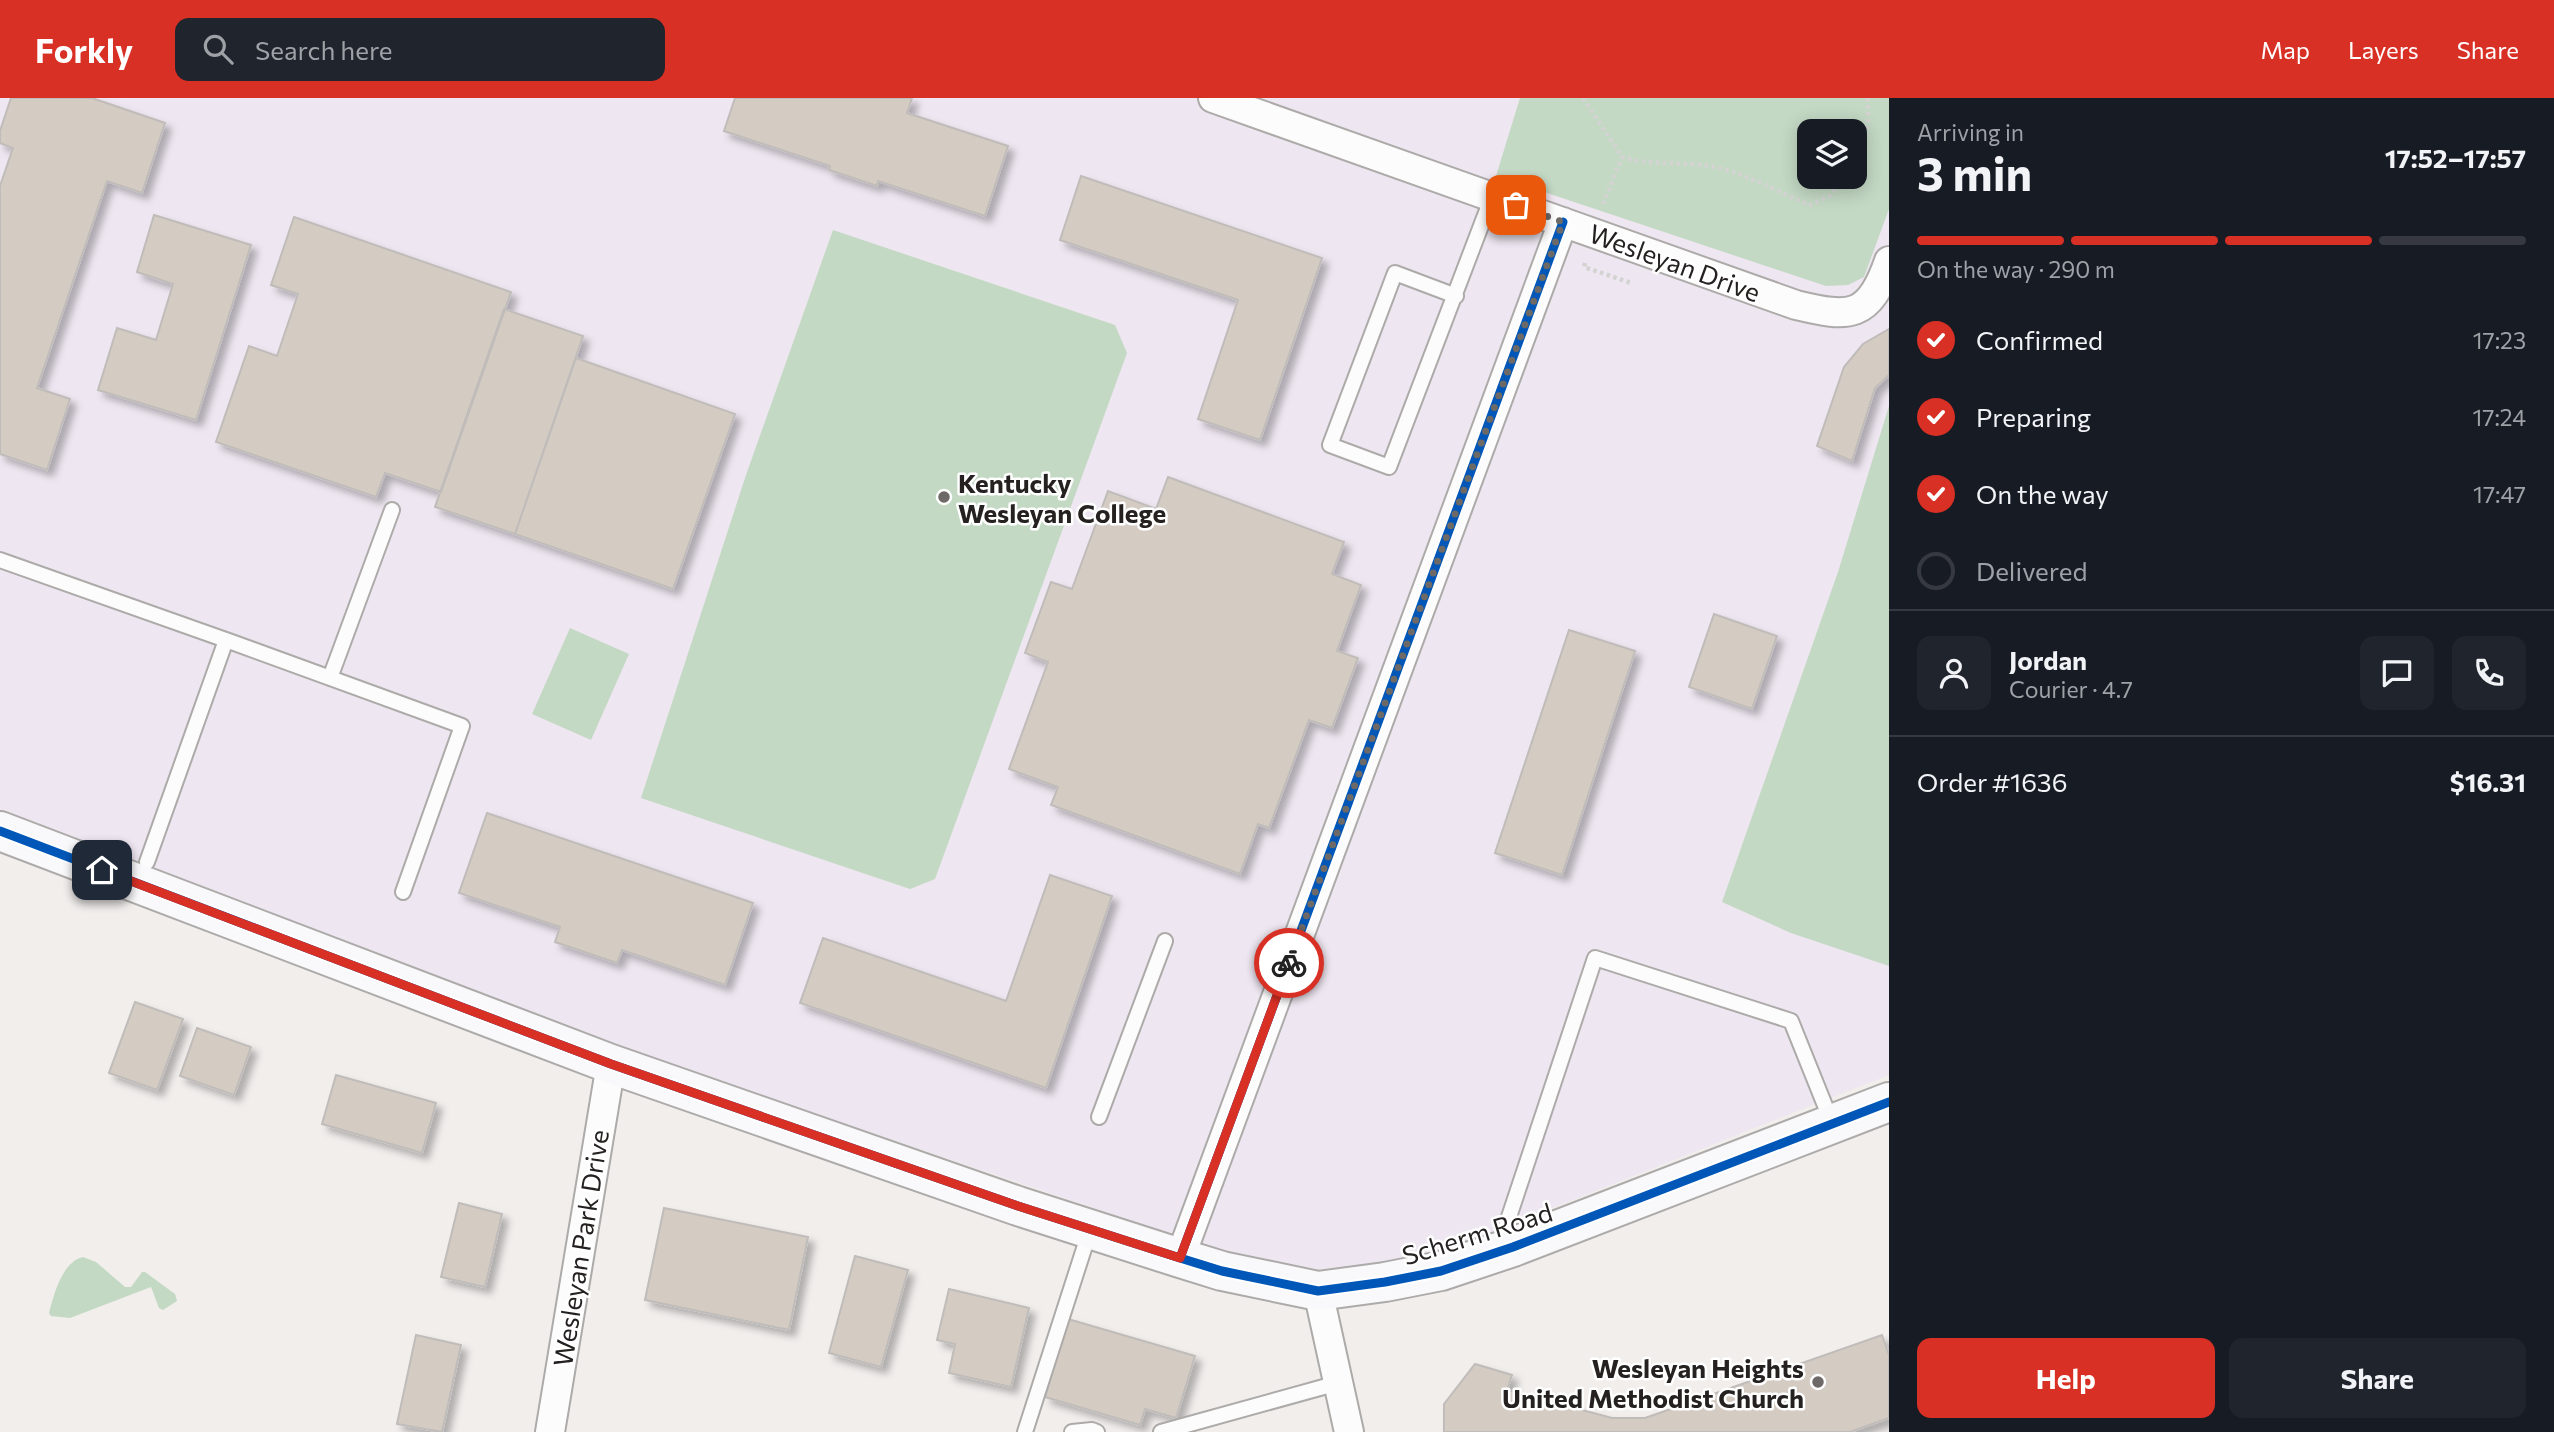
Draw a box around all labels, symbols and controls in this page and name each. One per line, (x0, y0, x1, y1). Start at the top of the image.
search box (175, 18, 665, 81)
text: Forkly (35, 29, 133, 70)
icon: search (199, 30, 237, 68)
text: Search here (255, 34, 393, 65)
text: Map (2261, 35, 2310, 64)
text: Layers (2348, 35, 2419, 64)
text: Share (2457, 35, 2519, 64)
text: Arriving in (1917, 118, 2024, 146)
map controls (1797, 119, 1867, 189)
button: layers (1797, 119, 1867, 189)
text: 17:52–17:57 (2385, 142, 2526, 173)
text: 3 min (1917, 144, 2032, 200)
pin (1486, 175, 1546, 235)
icon: bag (1497, 186, 1535, 224)
street label: Wesleyan Drive (1585, 217, 1765, 307)
text: On the way · 290 m (1917, 255, 2115, 283)
icon: check (1917, 321, 1955, 359)
text: Confirmed (1976, 324, 2103, 355)
text: 17:23 (2473, 326, 2526, 354)
icon: check (1917, 398, 1955, 436)
text: Preparing (1976, 401, 2091, 432)
text: 17:24 (2472, 403, 2526, 431)
place label: Kentucky Wesleyan College (958, 467, 1166, 528)
icon: check (1917, 475, 1955, 513)
text: On the way (1976, 478, 2109, 509)
text: 17:47 (2473, 480, 2526, 508)
marker: Kentucky Wesleyan College (936, 489, 952, 505)
text: Delivered (1976, 555, 2087, 586)
button: person (1917, 636, 1991, 710)
button: chat (2360, 636, 2434, 710)
button: phone (2452, 636, 2526, 710)
text: Jordan (2009, 644, 2087, 675)
text: Courier · 4.7 (2009, 675, 2133, 703)
text: Order #1636 (1917, 766, 2067, 797)
text: $16.31 (2450, 766, 2526, 797)
pin (72, 840, 132, 900)
icon: home (83, 851, 121, 889)
courier (1254, 928, 1324, 998)
icon: bike (1270, 944, 1308, 982)
street label: Wesleyan Park Drive (546, 1128, 614, 1368)
street label: Scherm Road (1398, 1195, 1556, 1271)
button: Help (1917, 1338, 2215, 1418)
button: Share (2229, 1338, 2526, 1418)
place label: Wesleyan Heights United Methodist Church (1502, 1352, 1804, 1413)
marker: Wesleyan Heights United Methodist Church (1810, 1374, 1826, 1390)

